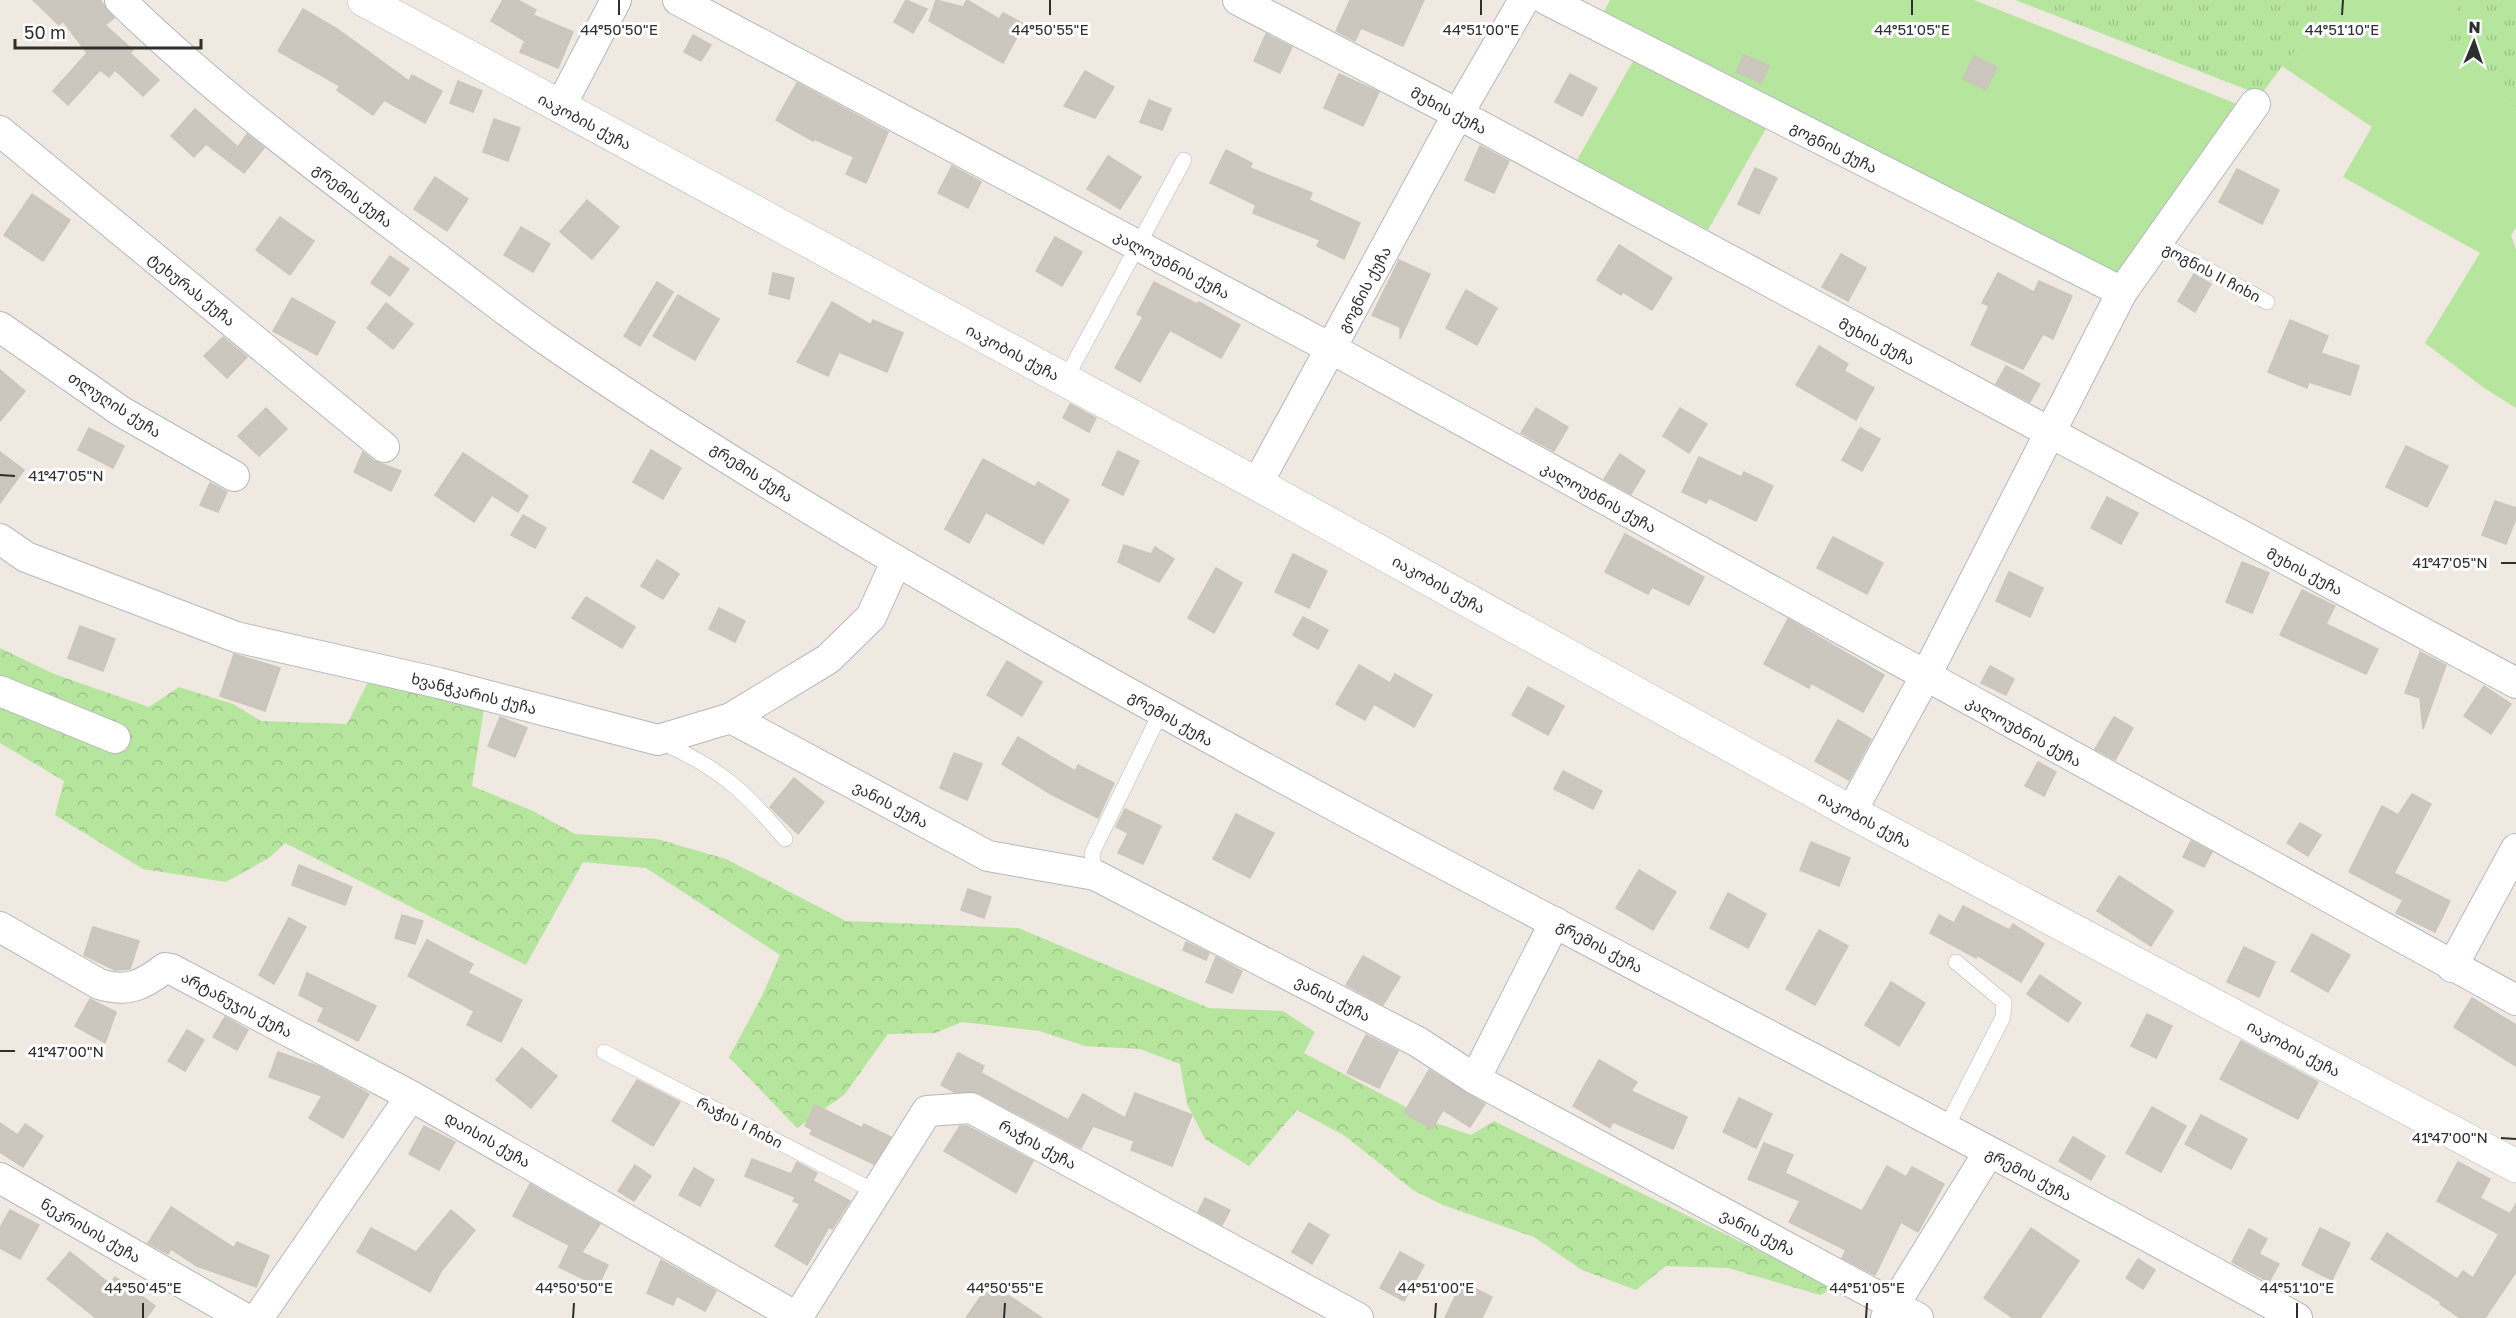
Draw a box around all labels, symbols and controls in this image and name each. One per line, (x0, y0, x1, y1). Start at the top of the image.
scale bar (15, 12, 201, 50)
north arrow (2444, 12, 2504, 72)
text: N (2468, 17, 2481, 37)
text: 44°50'50"E (580, 20, 658, 38)
text: 44°50'55"E (1011, 20, 1089, 38)
text: 44°51'00"E (1443, 20, 1519, 38)
text: 44°51'05"E (1874, 20, 1950, 38)
text: 44°51'10"E (2305, 20, 2379, 38)
text: 50 m (24, 21, 66, 43)
street label: მუხის ქუჩა (1407, 82, 1490, 138)
street label: იაკობის ქუჩა (535, 89, 635, 154)
street label: გოგნის ქუჩა (1787, 117, 1880, 177)
street label: გრემის ქუჩა (309, 159, 396, 232)
street label: კალოუბნის ქუჩა (1111, 226, 1233, 303)
street label: გოგნის II ჩიხი (2160, 239, 2264, 306)
street label: გოგნის ქუჩა (1334, 243, 1395, 336)
street label: ტეხურას ქუჩა (144, 249, 239, 330)
street label: მუხის ქუჩა (1835, 313, 1918, 369)
street label: იაკობის ქუჩა (963, 320, 1063, 385)
street label: თლუღის ქუჩა (65, 367, 165, 442)
street label: გრემის ქუჩა (707, 439, 797, 506)
street label: კალოუბნის ქუჩა (1538, 458, 1660, 537)
text: 41°47'05"N (28, 466, 104, 484)
street label: მუხის ქუჩა (2263, 543, 2346, 599)
street label: იაკობის ქუჩა (1389, 551, 1488, 618)
text: 41°47'05"N (2412, 553, 2488, 571)
street label: ხვანჭკარის ქუჩა (409, 669, 539, 718)
street label: გრემის ქუჩა (1125, 686, 1217, 750)
street label: კალოუბნის ქუჩა (1963, 692, 2085, 771)
street label: ვანის ქუჩა (850, 777, 932, 832)
street label: იაკობის ქუჩა (1815, 787, 1915, 852)
street label: გრემის ქუჩა (1553, 916, 1646, 977)
street label: არტანუჯის ქუჩა (178, 967, 296, 1042)
street label: ვანის ქუჩა (1292, 971, 1374, 1026)
street label: იაკობის ქუჩა (2244, 1016, 2344, 1081)
text: 41°47'00"N (28, 1042, 104, 1060)
street label: რაჭის I ჩიხი (694, 1093, 786, 1152)
street label: დაისის ქუჩა (442, 1107, 534, 1172)
street label: რაჭის ქუჩა (996, 1115, 1080, 1173)
text: 41°47'00"N (2412, 1128, 2488, 1146)
street label: გრემის ქუჩა (1982, 1144, 2075, 1205)
street label: ნეკრისის ქუჩა (37, 1194, 144, 1267)
street label: ვანის ქუჩა (1717, 1205, 1799, 1260)
text: 44°50'45"E (104, 1278, 182, 1296)
text: 44°50'50"E (535, 1278, 613, 1296)
text: 44°50'55"E (966, 1278, 1044, 1296)
text: 44°51'00"E (1398, 1278, 1474, 1296)
text: 44°51'05"E (1829, 1278, 1905, 1296)
text: 44°51'10"E (2260, 1278, 2334, 1296)

